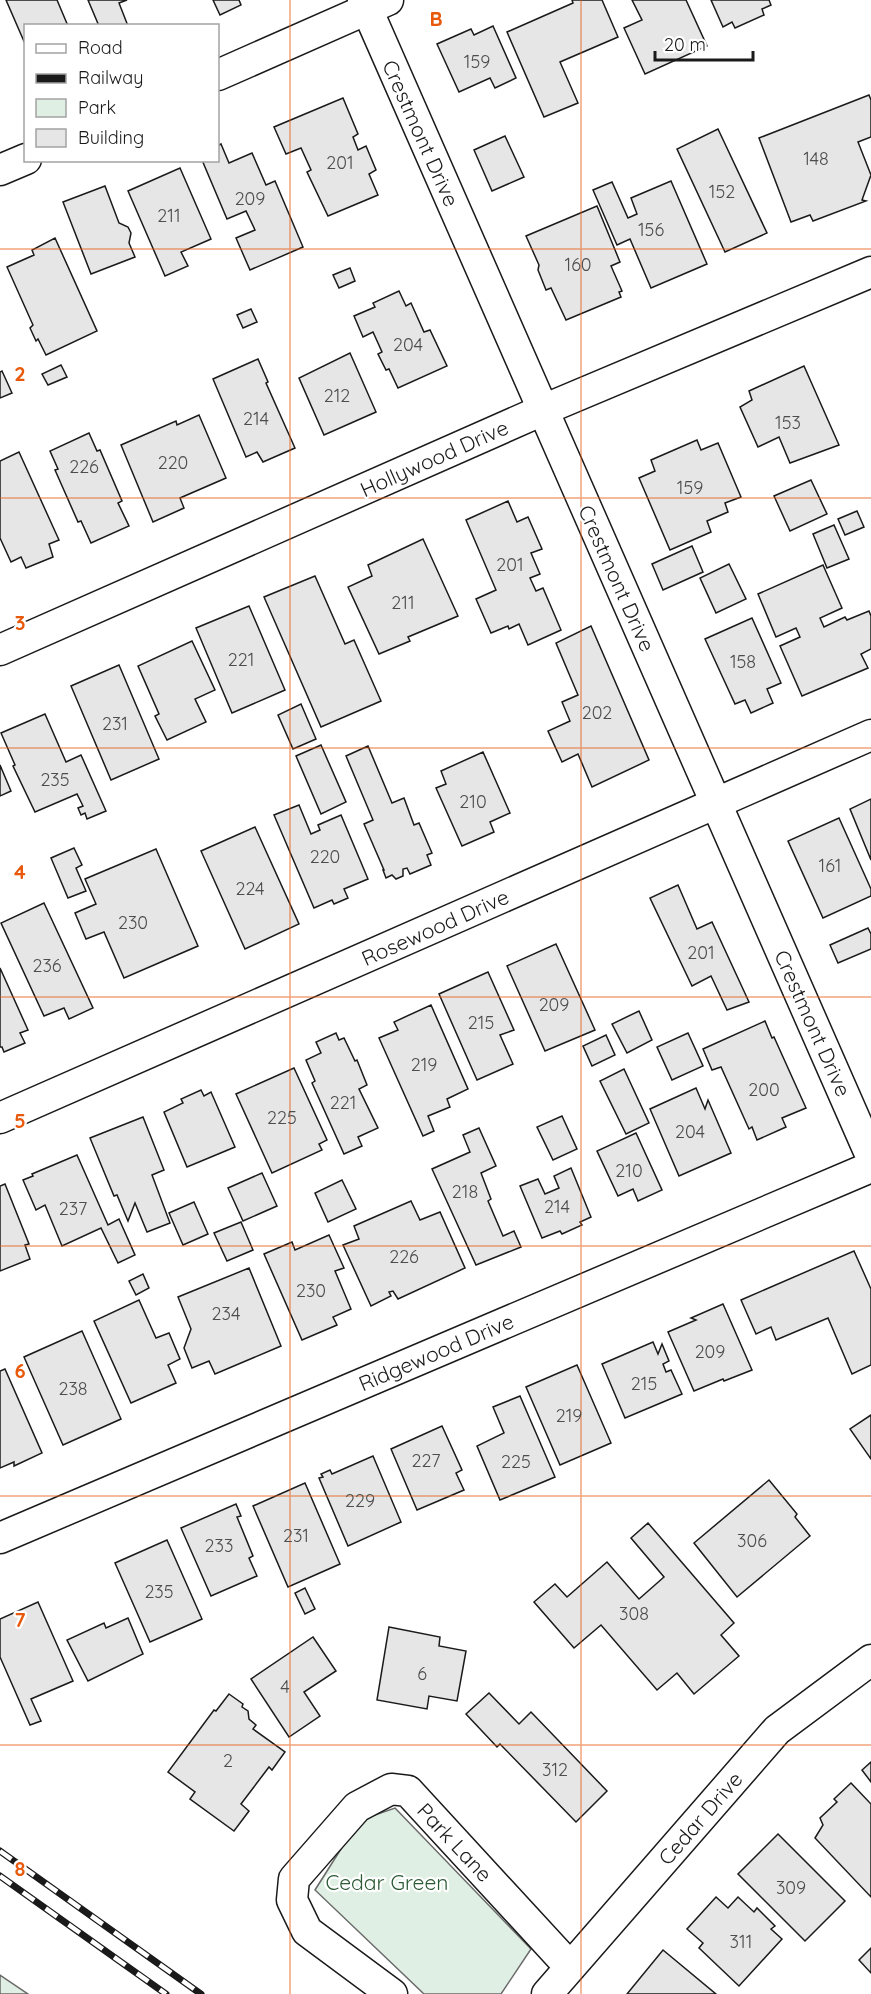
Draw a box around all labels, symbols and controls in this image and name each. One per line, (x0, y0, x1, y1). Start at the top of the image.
text: B (429, 6, 443, 31)
legend (24, 24, 219, 162)
scale bar (655, 24, 752, 62)
text: 20 m (664, 33, 706, 56)
text: Road (78, 36, 123, 59)
house number: 159 (464, 50, 490, 73)
street label: Crestmont Drive (377, 56, 465, 210)
text: Railway (78, 66, 144, 89)
text: Park (78, 96, 116, 119)
text: Building (78, 126, 144, 149)
house number: 148 (803, 147, 829, 170)
house number: 201 (326, 151, 354, 174)
house number: 152 (709, 180, 735, 203)
house number: 209 (235, 187, 265, 210)
house number: 211 (157, 204, 181, 227)
house number: 156 (638, 218, 664, 241)
house number: 160 (564, 253, 592, 276)
house number: 204 (393, 333, 423, 356)
text: 2 (14, 361, 26, 386)
house number: 212 (324, 384, 350, 407)
house number: 214 (243, 407, 269, 430)
house number: 153 (775, 411, 801, 434)
street label: Hollywood Drive (356, 414, 512, 502)
house number: 220 (158, 451, 188, 474)
house number: 226 (69, 455, 99, 478)
house number: 159 (677, 476, 703, 499)
street label: Crestmont Drive (573, 501, 661, 655)
house number: 201 (496, 553, 524, 576)
house number: 211 (391, 591, 415, 614)
text: 3 (15, 610, 25, 635)
house number: 221 (228, 648, 254, 671)
house number: 158 (730, 650, 756, 673)
house number: 202 (582, 701, 612, 724)
house number: 231 (102, 712, 128, 735)
house number: 235 (40, 768, 70, 791)
house number: 210 (459, 790, 487, 813)
house number: 220 (310, 845, 340, 868)
house number: 161 (819, 854, 841, 877)
text: 4 (14, 859, 26, 884)
house number: 224 (235, 877, 265, 900)
street label: Rosewood Drive (357, 883, 513, 971)
house number: 230 (118, 911, 148, 934)
house number: 201 (687, 941, 715, 964)
street label: Crestmont Drive (769, 946, 857, 1100)
house number: 236 (32, 954, 62, 977)
house number: 209 (539, 993, 569, 1016)
house number: 215 (468, 1011, 494, 1034)
house number: 219 (411, 1053, 437, 1076)
house number: 200 (748, 1078, 780, 1101)
house number: 221 (330, 1091, 356, 1114)
house number: 225 (267, 1106, 297, 1129)
text: 5 (14, 1108, 26, 1133)
house number: 204 (675, 1120, 705, 1143)
house number: 210 (615, 1159, 643, 1182)
house number: 218 (452, 1180, 478, 1203)
house number: 214 (544, 1195, 570, 1218)
house number: 237 (59, 1197, 87, 1220)
house number: 226 (389, 1245, 419, 1268)
house number: 230 (296, 1279, 326, 1302)
house number: 234 (212, 1302, 240, 1325)
street label: Ridgewood Drive (355, 1308, 517, 1396)
house number: 209 (695, 1340, 725, 1363)
text: 6 (14, 1358, 26, 1383)
house number: 215 (631, 1372, 657, 1395)
house number: 238 (58, 1377, 88, 1400)
house number: 219 (556, 1404, 582, 1427)
house number: 227 (412, 1449, 440, 1472)
house number: 225 (501, 1450, 531, 1473)
house number: 229 (345, 1489, 375, 1512)
house number: 231 (283, 1524, 309, 1547)
house number: 306 (737, 1529, 767, 1552)
house number: 233 (205, 1534, 233, 1557)
house number: 235 (144, 1580, 174, 1603)
house number: 308 (619, 1602, 649, 1625)
text: 7 (15, 1607, 26, 1632)
house number: 6 (417, 1662, 427, 1685)
house number: 4 (280, 1675, 290, 1698)
house number: 2 (223, 1749, 233, 1772)
house number: 312 (542, 1758, 568, 1781)
street label: Cedar Drive (652, 1766, 748, 1870)
street label: Park Lane (412, 1797, 498, 1887)
text: 8 (15, 1856, 26, 1881)
park label: Cedar Green (326, 1869, 448, 1895)
house number: 309 (776, 1876, 806, 1899)
house number: 311 (730, 1930, 752, 1953)

